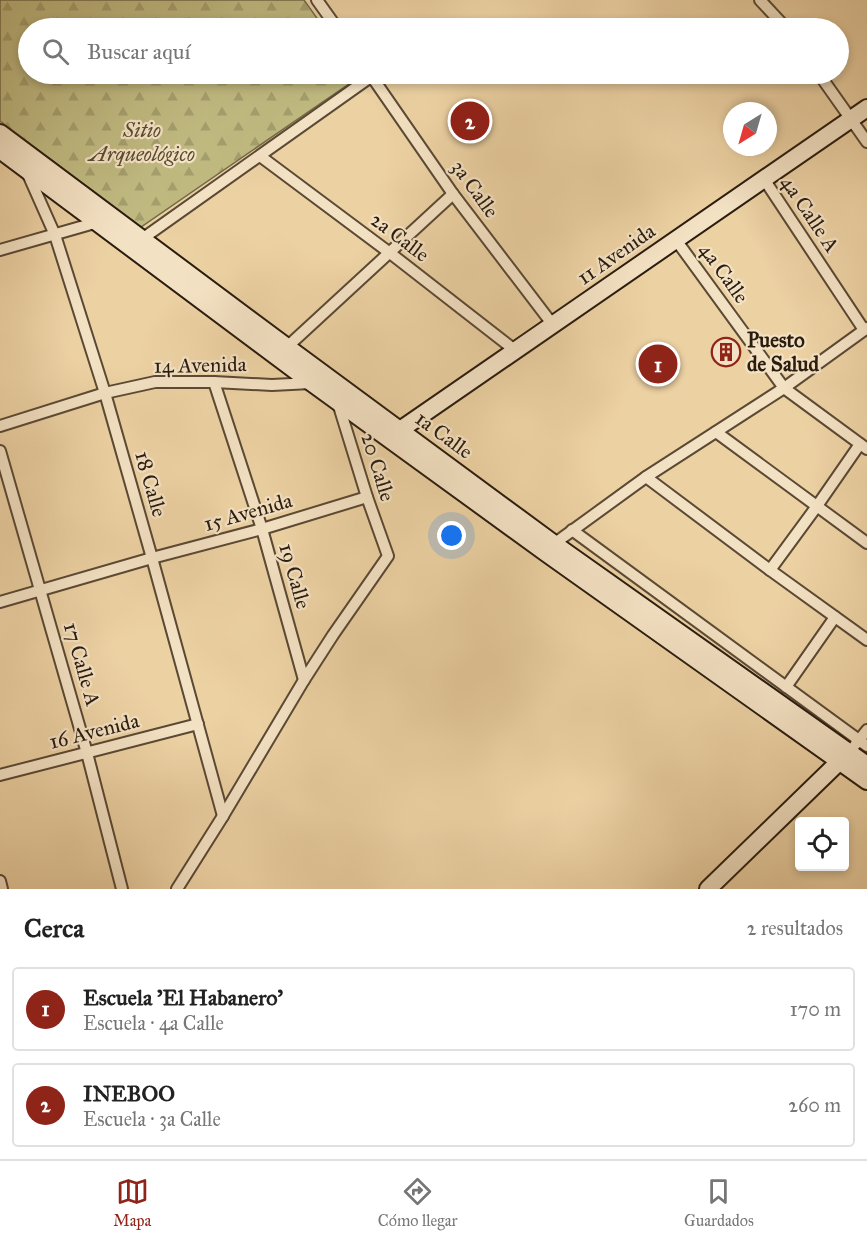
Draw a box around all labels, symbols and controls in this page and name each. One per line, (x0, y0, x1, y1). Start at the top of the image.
search box (18, 18, 849, 84)
icon: search (39, 35, 72, 68)
text: Buscar aquí (87, 38, 190, 65)
pin: 2 (450, 98, 490, 144)
north arrow (723, 102, 777, 156)
park label: Sitio Arqueológico (87, 117, 195, 167)
street label: 3a Calle (445, 155, 505, 223)
street label: 4a Calle A (775, 171, 845, 257)
street label: 2a Calle (365, 206, 435, 268)
street label: 11 Avenida (572, 218, 660, 290)
street label: 4a Calle (693, 238, 755, 308)
place label: Puesto de Salud (747, 327, 820, 377)
building icon: Puesto de Salud (710, 336, 742, 368)
pin: 1 (638, 342, 678, 386)
street label: 14 Avenida (153, 351, 247, 379)
street label: 1a Calle (410, 405, 478, 465)
street label: 20 Calle (355, 430, 401, 505)
street label: 18 Calle (129, 448, 173, 520)
street label: 15 Avenida (201, 487, 295, 537)
your location (437, 521, 466, 550)
street label: 19 Calle (273, 540, 317, 612)
street label: 17 Calle A (58, 619, 106, 709)
street label: 16 Avenida (46, 707, 142, 755)
map controls (795, 817, 849, 871)
button: locate (795, 817, 849, 871)
text: Cerca (24, 912, 84, 944)
text: 2 resultados (747, 916, 843, 940)
text: Escuela 'El Habanero' (83, 984, 283, 1011)
text: 1 (42, 997, 49, 1021)
text: 170 m (790, 997, 841, 1021)
text: Escuela · 4a Calle (83, 1011, 224, 1035)
text: INEBOO (83, 1080, 175, 1107)
text: 2 (41, 1093, 50, 1117)
text: 260 m (788, 1093, 841, 1117)
text: Escuela · 3a Calle (83, 1107, 221, 1131)
tab: Mapa (113, 1175, 151, 1230)
tab: Cómo llegar (378, 1175, 457, 1230)
tab: Guardados (684, 1175, 754, 1230)

